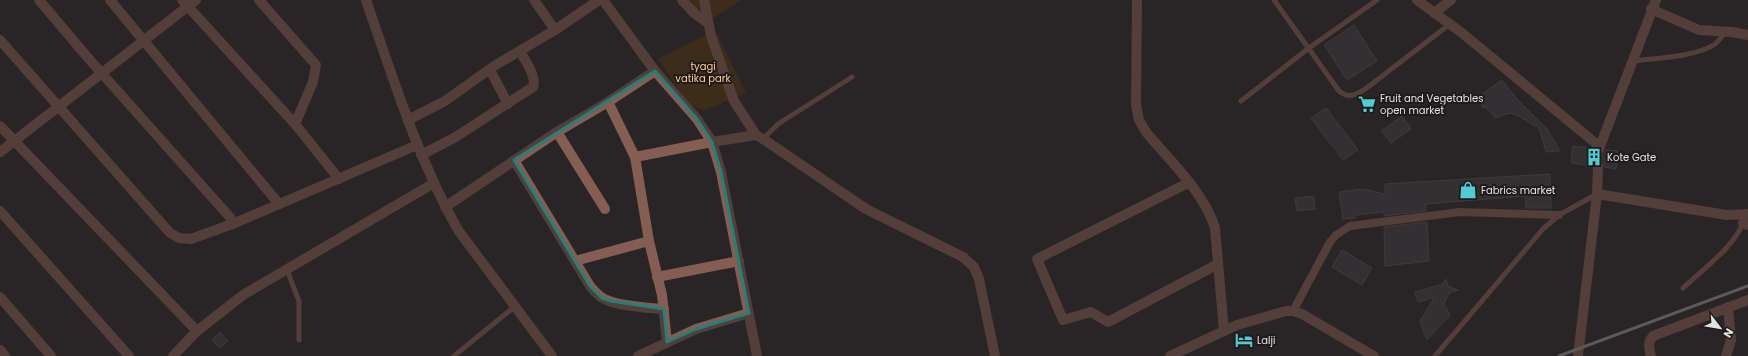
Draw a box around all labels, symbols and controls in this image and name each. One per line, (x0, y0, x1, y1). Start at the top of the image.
park label: tyagi vatika park (675, 59, 732, 86)
place label: Fruit and Vegetables open market (1380, 91, 1484, 118)
supermarket icon: Fruit and Vegetables open market (1357, 94, 1377, 114)
building icon: Kote Gate (1584, 147, 1604, 167)
place label: Kote Gate (1607, 150, 1656, 165)
shop icon: Fabrics market (1458, 180, 1478, 200)
place label: Fabrics market (1481, 183, 1556, 198)
north arrow (1700, 308, 1740, 348)
text: N (1720, 325, 1738, 341)
hotel icon: Lalji (1234, 330, 1254, 350)
place label: Lalji (1257, 333, 1275, 348)

